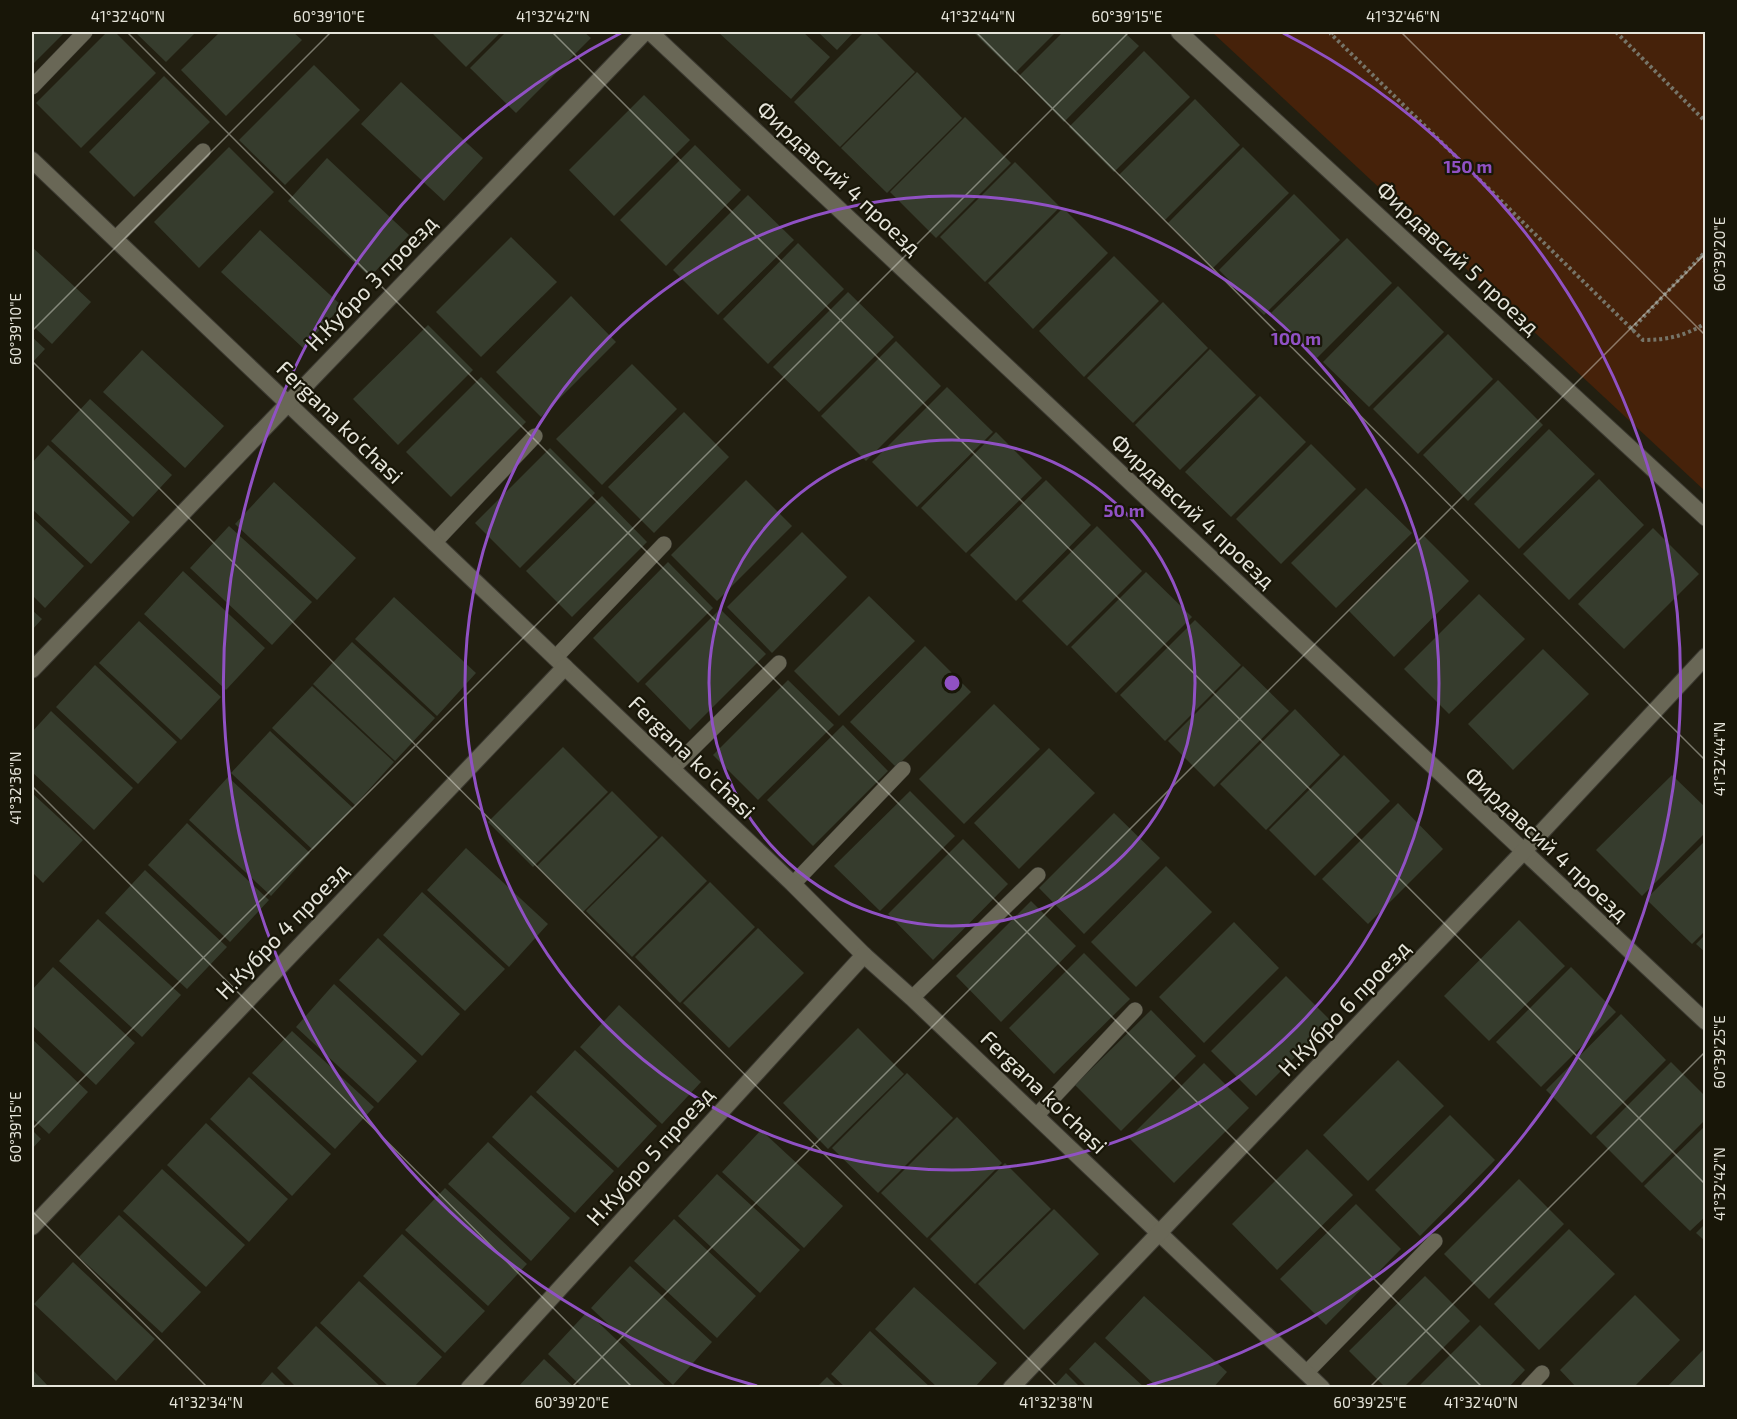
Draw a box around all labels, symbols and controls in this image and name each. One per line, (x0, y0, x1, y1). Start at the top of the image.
text: 41°32'40"N (91, 7, 165, 25)
text: 60°39'10"E (293, 7, 365, 25)
text: 41°32'42"N (516, 7, 590, 25)
text: 41°32'44"N (941, 7, 1015, 25)
text: 60°39'15"E (1092, 7, 1162, 25)
text: 41°32'46"N (1366, 7, 1440, 25)
street label: Фирдавсий 4 проезд (752, 95, 927, 260)
text: 150 m (1444, 155, 1492, 177)
street label: Фирдавсий 5 проезд (1372, 175, 1545, 339)
street label: Н.Кубро 3 проезд (299, 209, 442, 356)
text: 60°39'20"E (1710, 217, 1728, 291)
text: 60°39'10"E (6, 293, 24, 365)
text: 100 m (1271, 327, 1321, 349)
street label: Fergana ko'chasi (272, 354, 409, 488)
street label: Фирдавсий 4 проезд (1106, 428, 1281, 593)
text: 50 m (1103, 499, 1145, 521)
centre of rings (942, 673, 962, 693)
street label: Fergana ko'chasi (624, 689, 761, 823)
text: 41°32'44"N (1710, 722, 1728, 796)
text: 41°32'36"N (6, 751, 24, 825)
street label: Фирдавсий 4 проезд (1460, 761, 1635, 926)
street label: Н.Кубро 4 проезд (210, 857, 354, 1005)
street label: Н.Кубро 6 проезд (1272, 934, 1415, 1081)
text: 60°39'25"E (1710, 1015, 1728, 1089)
street label: Fergana ko'chasi (976, 1024, 1113, 1158)
street label: Н.Кубро 5 проезд (580, 1081, 719, 1231)
text: 60°39'15"E (6, 1092, 24, 1162)
text: 41°32'42"N (1710, 1147, 1728, 1221)
text: 41°32'34"N (169, 1393, 243, 1411)
text: 60°39'20"E (535, 1393, 609, 1411)
text: 41°32'38"N (1019, 1393, 1093, 1411)
text: 60°39'25"E (1333, 1393, 1407, 1411)
text: 41°32'40"N (1444, 1393, 1518, 1411)

